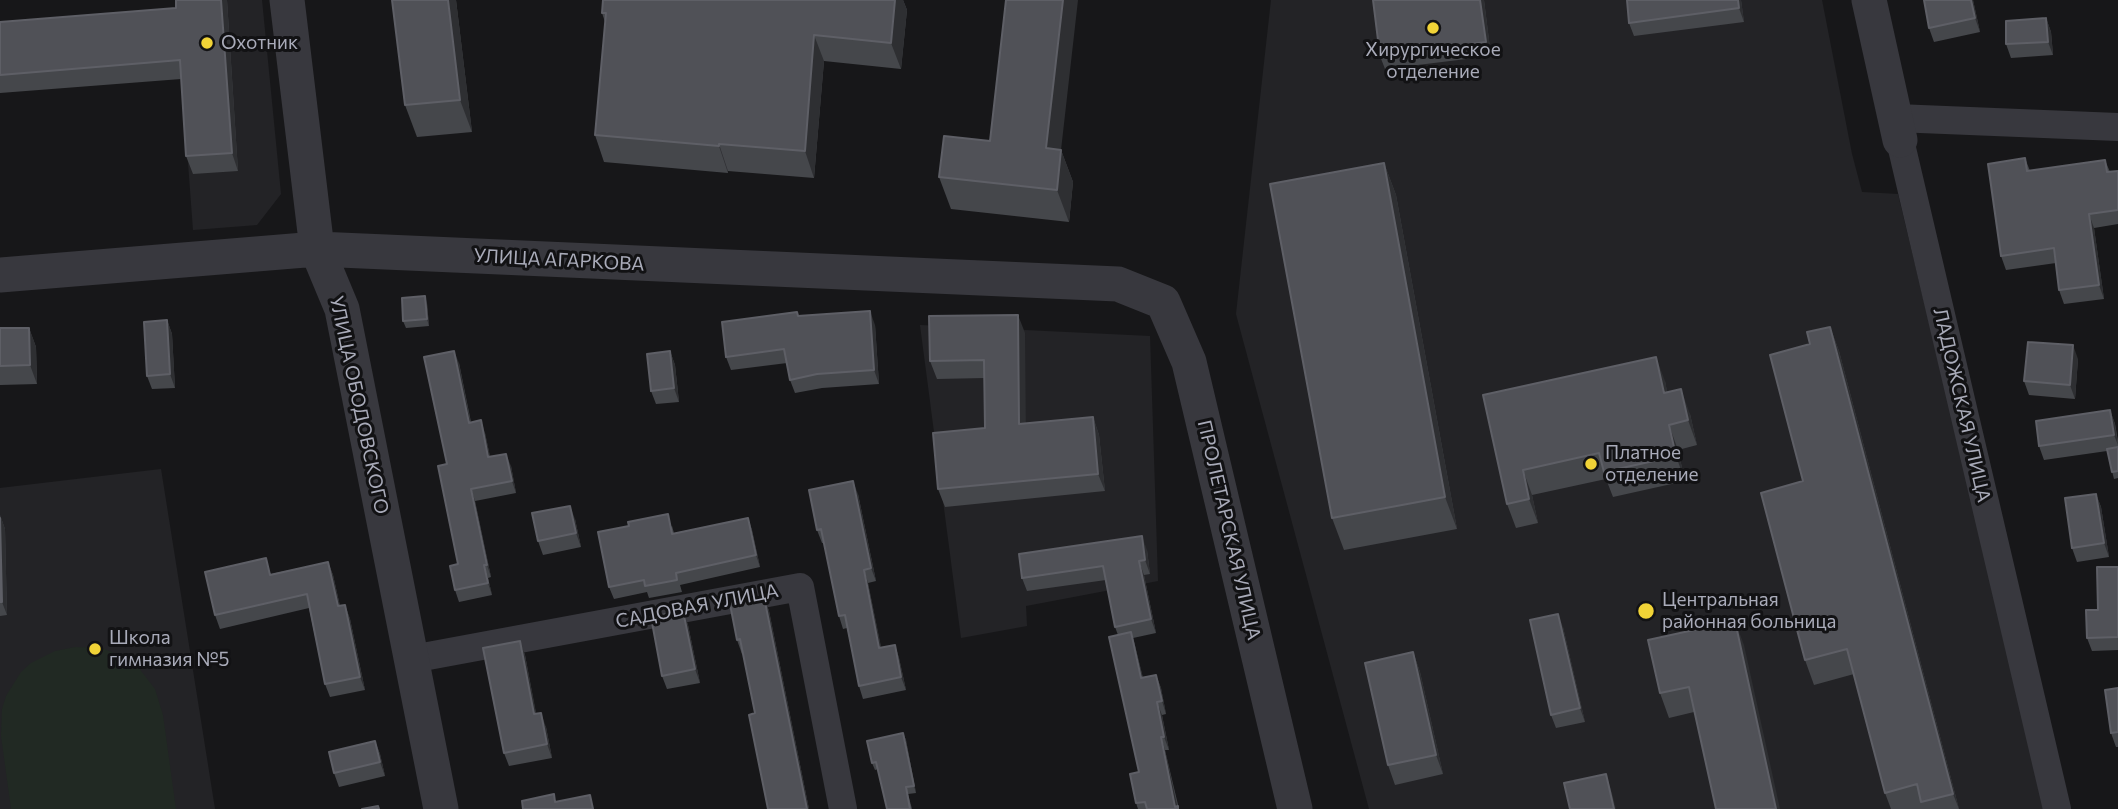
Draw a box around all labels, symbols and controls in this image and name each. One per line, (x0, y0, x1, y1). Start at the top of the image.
marker: Хирургическое отделение (1425, 20, 1441, 36)
place label: Охотник (221, 32, 298, 54)
marker: Охотник (199, 35, 215, 51)
place label: Хирургическое отделение (1365, 39, 1501, 83)
street label: УЛИЦА АГАРКОВА (473, 244, 645, 276)
street label: УЛИЦА ОБОДОВСКОГО (325, 294, 393, 516)
street label: ЛАДОЖСКАЯ УЛИЦА (1929, 306, 1995, 504)
street label: ПРОЛЕТАРСКАЯ УЛИЦА (1193, 418, 1265, 642)
place label: Платное отделение (1605, 442, 1699, 486)
marker: Платное отделение (1583, 456, 1599, 472)
street label: САДОВАЯ УЛИЦА (614, 579, 780, 633)
place label: Центральная районная больница (1662, 589, 1836, 633)
marker: Центральная районная больница (1636, 601, 1656, 621)
place label: Школа гимназия №5 (109, 627, 229, 671)
marker: Школа гимназия №5 (87, 641, 103, 657)

